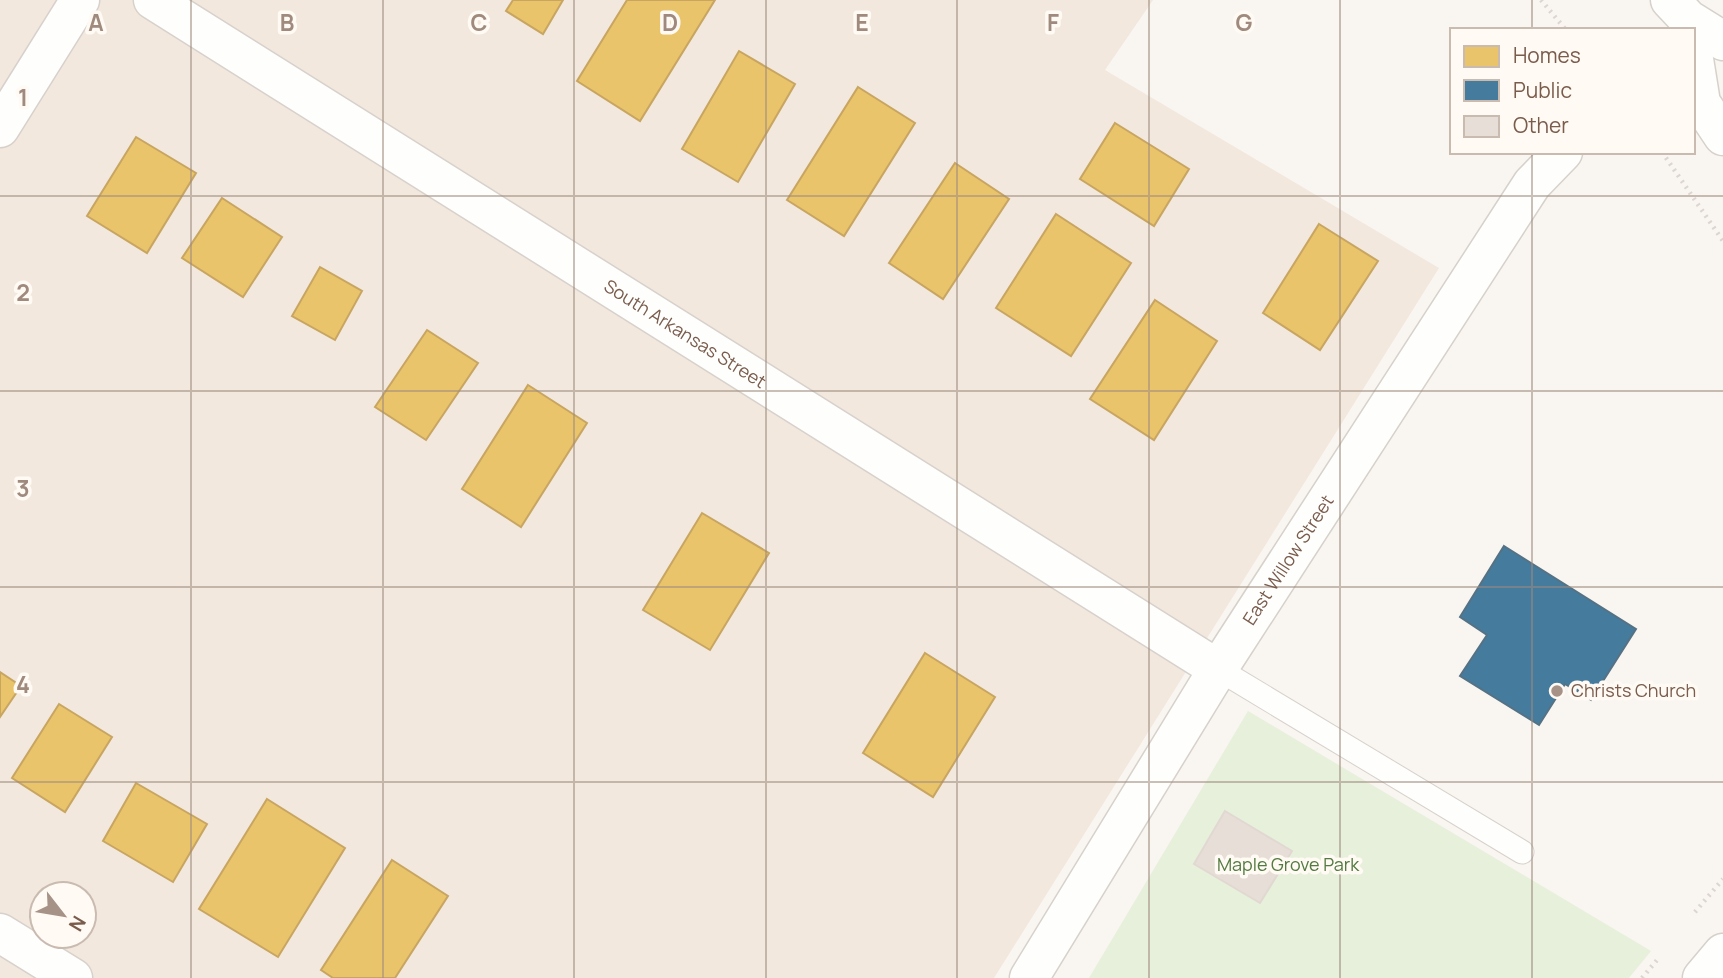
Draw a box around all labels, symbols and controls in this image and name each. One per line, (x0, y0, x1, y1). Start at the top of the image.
text: A (88, 6, 104, 38)
text: B (280, 6, 294, 38)
text: C (471, 6, 488, 38)
text: D (662, 6, 678, 38)
text: E (855, 6, 869, 38)
text: F (1047, 6, 1059, 38)
text: G (1236, 6, 1253, 38)
legend (1450, 28, 1695, 154)
text: Homes (1513, 41, 1581, 69)
text: Public (1513, 76, 1572, 104)
text: 1 (18, 81, 28, 113)
text: Other (1513, 111, 1569, 139)
street label: South Arkansas Street (600, 273, 771, 393)
text: 2 (16, 276, 30, 308)
text: 3 (16, 472, 30, 504)
street label: East Willow Street (1237, 490, 1339, 629)
text: 4 (16, 668, 30, 700)
place label: Christs Church (1571, 678, 1696, 702)
marker: Christs Church (1549, 683, 1565, 699)
park label: Maple Grove Park (1217, 852, 1360, 876)
north arrow (28, 880, 98, 950)
text: N (63, 911, 92, 936)

